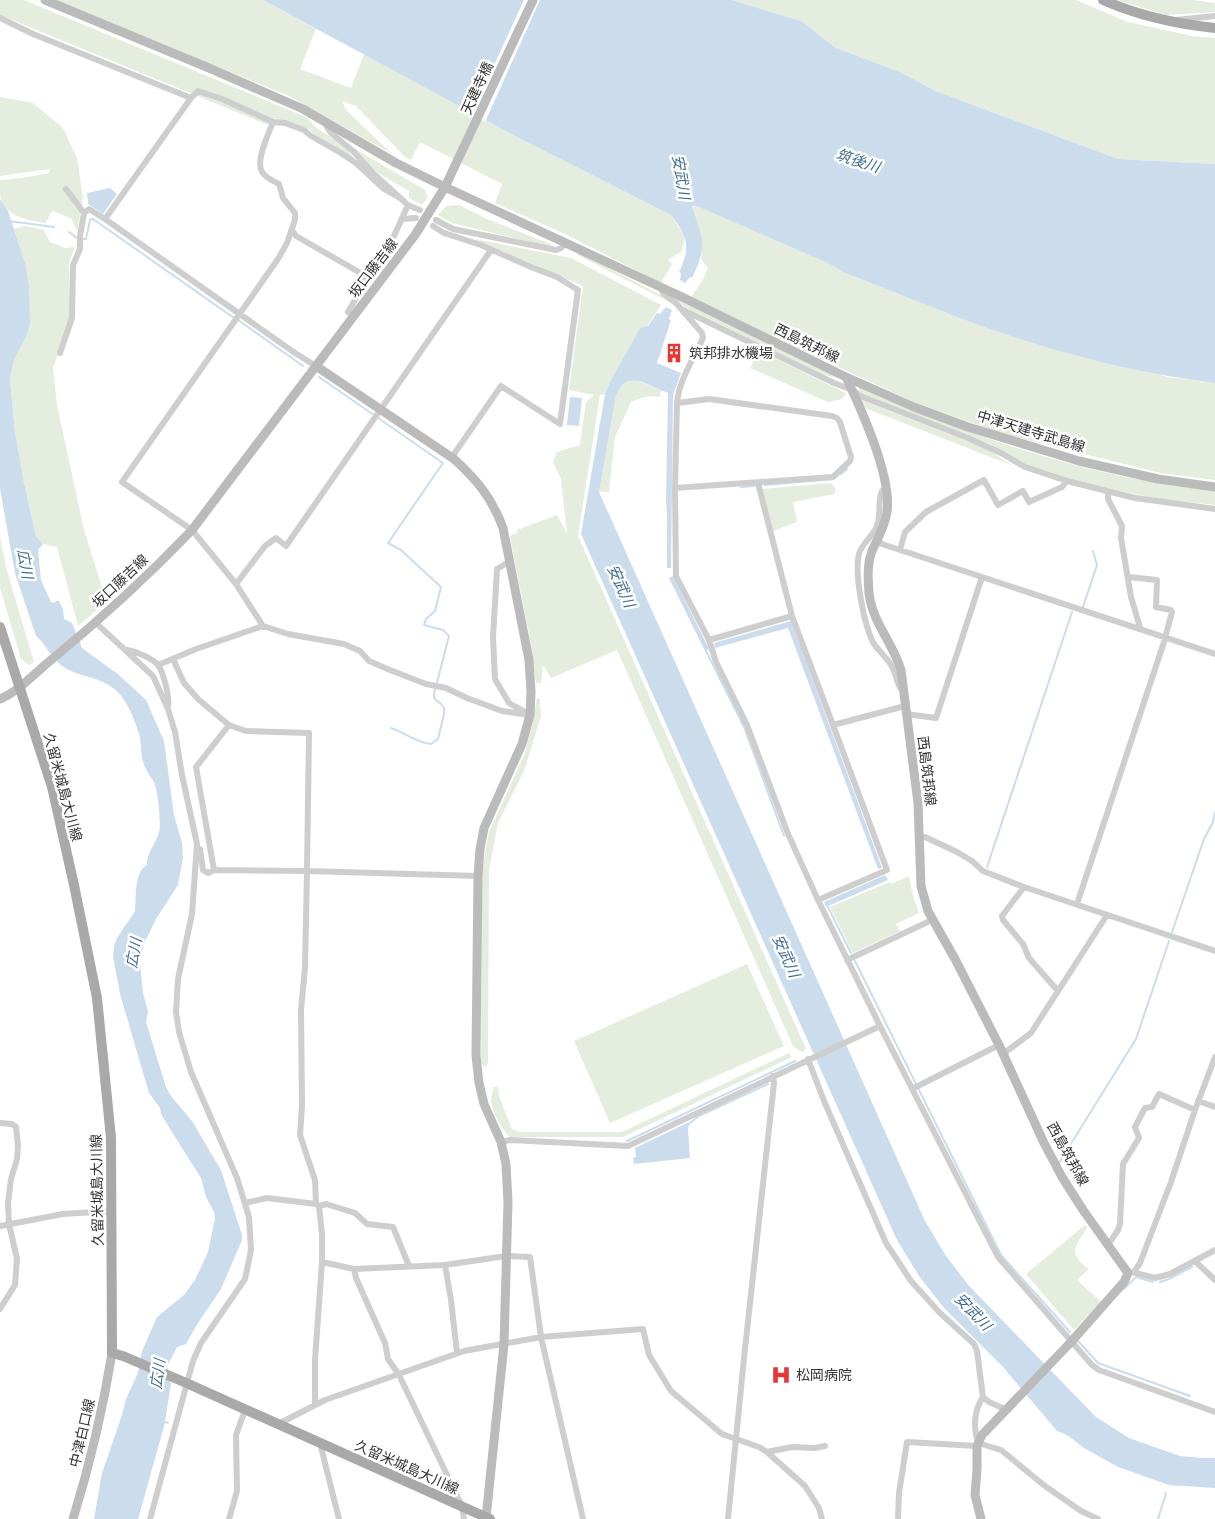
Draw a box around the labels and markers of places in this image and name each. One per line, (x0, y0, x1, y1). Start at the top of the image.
building icon: 筑邦排水機場 (663, 342, 685, 364)
place label: 筑邦排水機場 (689, 342, 773, 363)
hospital icon: 松岡病院 (770, 1364, 792, 1386)
place label: 松岡病院 (796, 1364, 852, 1385)

